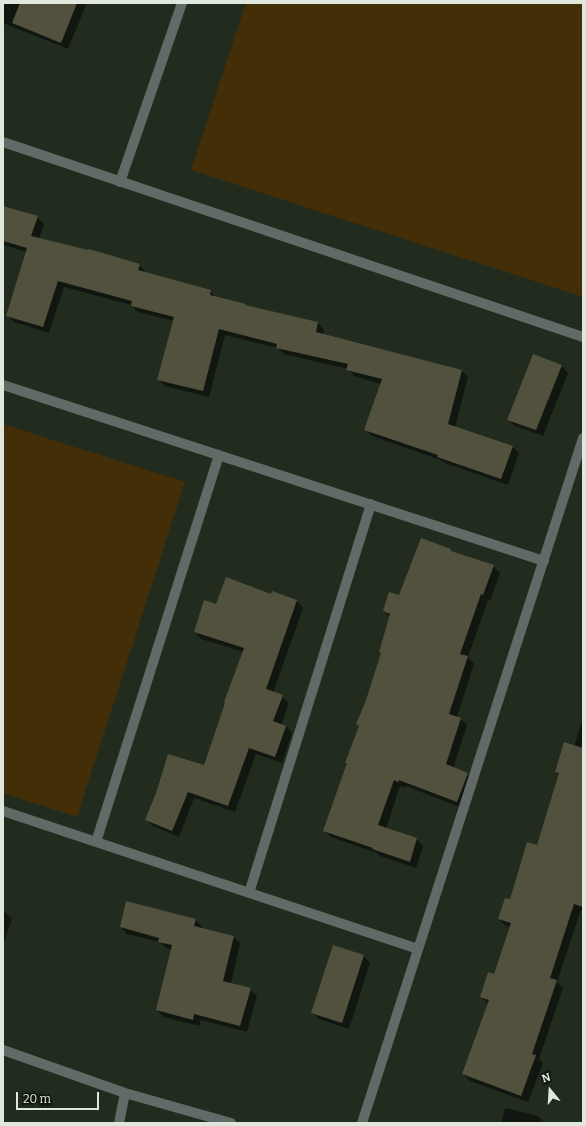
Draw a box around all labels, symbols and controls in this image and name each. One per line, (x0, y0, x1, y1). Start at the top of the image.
north arrow (530, 1070, 570, 1110)
text: N (540, 1071, 552, 1086)
scale bar (18, 1084, 101, 1110)
text: 20 m (23, 1092, 51, 1106)

